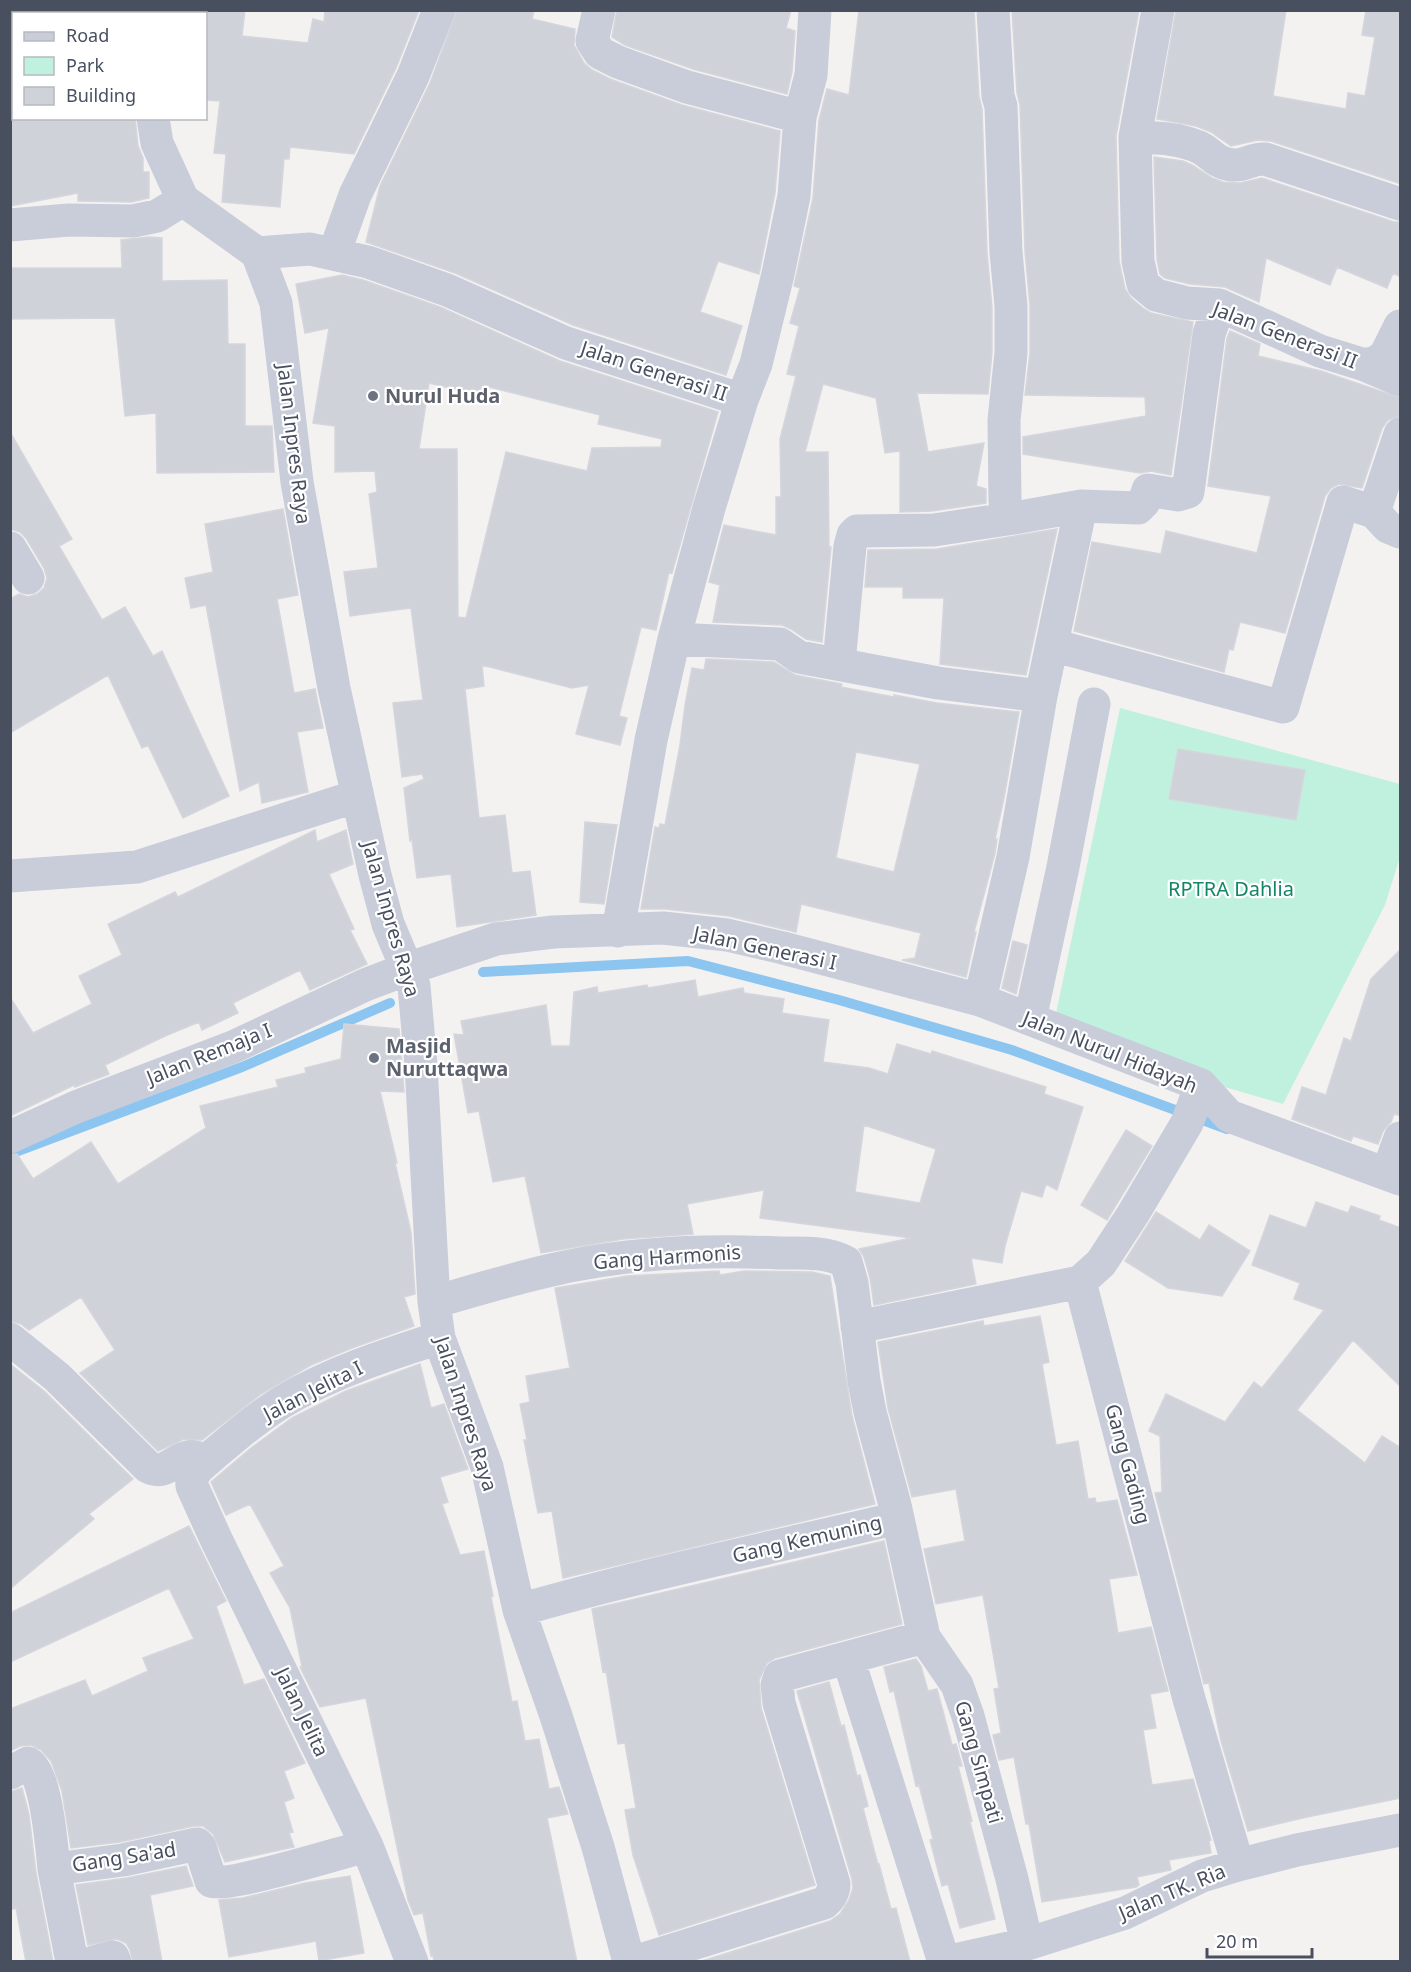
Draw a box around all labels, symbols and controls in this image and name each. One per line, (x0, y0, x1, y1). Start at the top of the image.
legend (12, 12, 207, 120)
text: Road (66, 23, 109, 47)
text: Park (66, 53, 104, 77)
text: Building (66, 83, 136, 107)
street label: Jalan Generasi II (1207, 294, 1361, 374)
street label: Jalan Generasi II (575, 333, 731, 407)
street label: Jalan Inpres Raya (271, 360, 318, 526)
place label: Nurul Huda (385, 382, 500, 409)
marker: Nurul Huda (366, 389, 380, 403)
street label: Jalan Inpres Raya (356, 836, 427, 1000)
park label: RPTRA Dahlia (1168, 875, 1294, 902)
street label: Jalan Generasi I (689, 919, 839, 976)
street label: Jalan Nurul Hidayah (1017, 1003, 1202, 1099)
street label: Jalan Remaja I (140, 1016, 275, 1092)
place label: Masjid Nuruttaqwa (386, 1032, 508, 1082)
marker: Masjid Nuruttaqwa (367, 1051, 381, 1065)
street label: Gang Harmonis (592, 1238, 742, 1275)
street label: Jalan Inpres Raya (428, 1331, 504, 1495)
street label: Jalan Jelita I (257, 1354, 367, 1428)
street label: Gang Gading (1099, 1401, 1158, 1527)
street label: Gang Kemuning (730, 1508, 884, 1569)
street label: Jalan Jelita (268, 1661, 336, 1761)
street label: Gang Simpati (949, 1697, 1010, 1826)
street label: Gang Sa'ad (70, 1835, 178, 1878)
street label: Jalan TK. Ria (1112, 1857, 1229, 1927)
scale bar (1207, 1921, 1312, 1959)
text: 20 m (1216, 1929, 1258, 1953)

